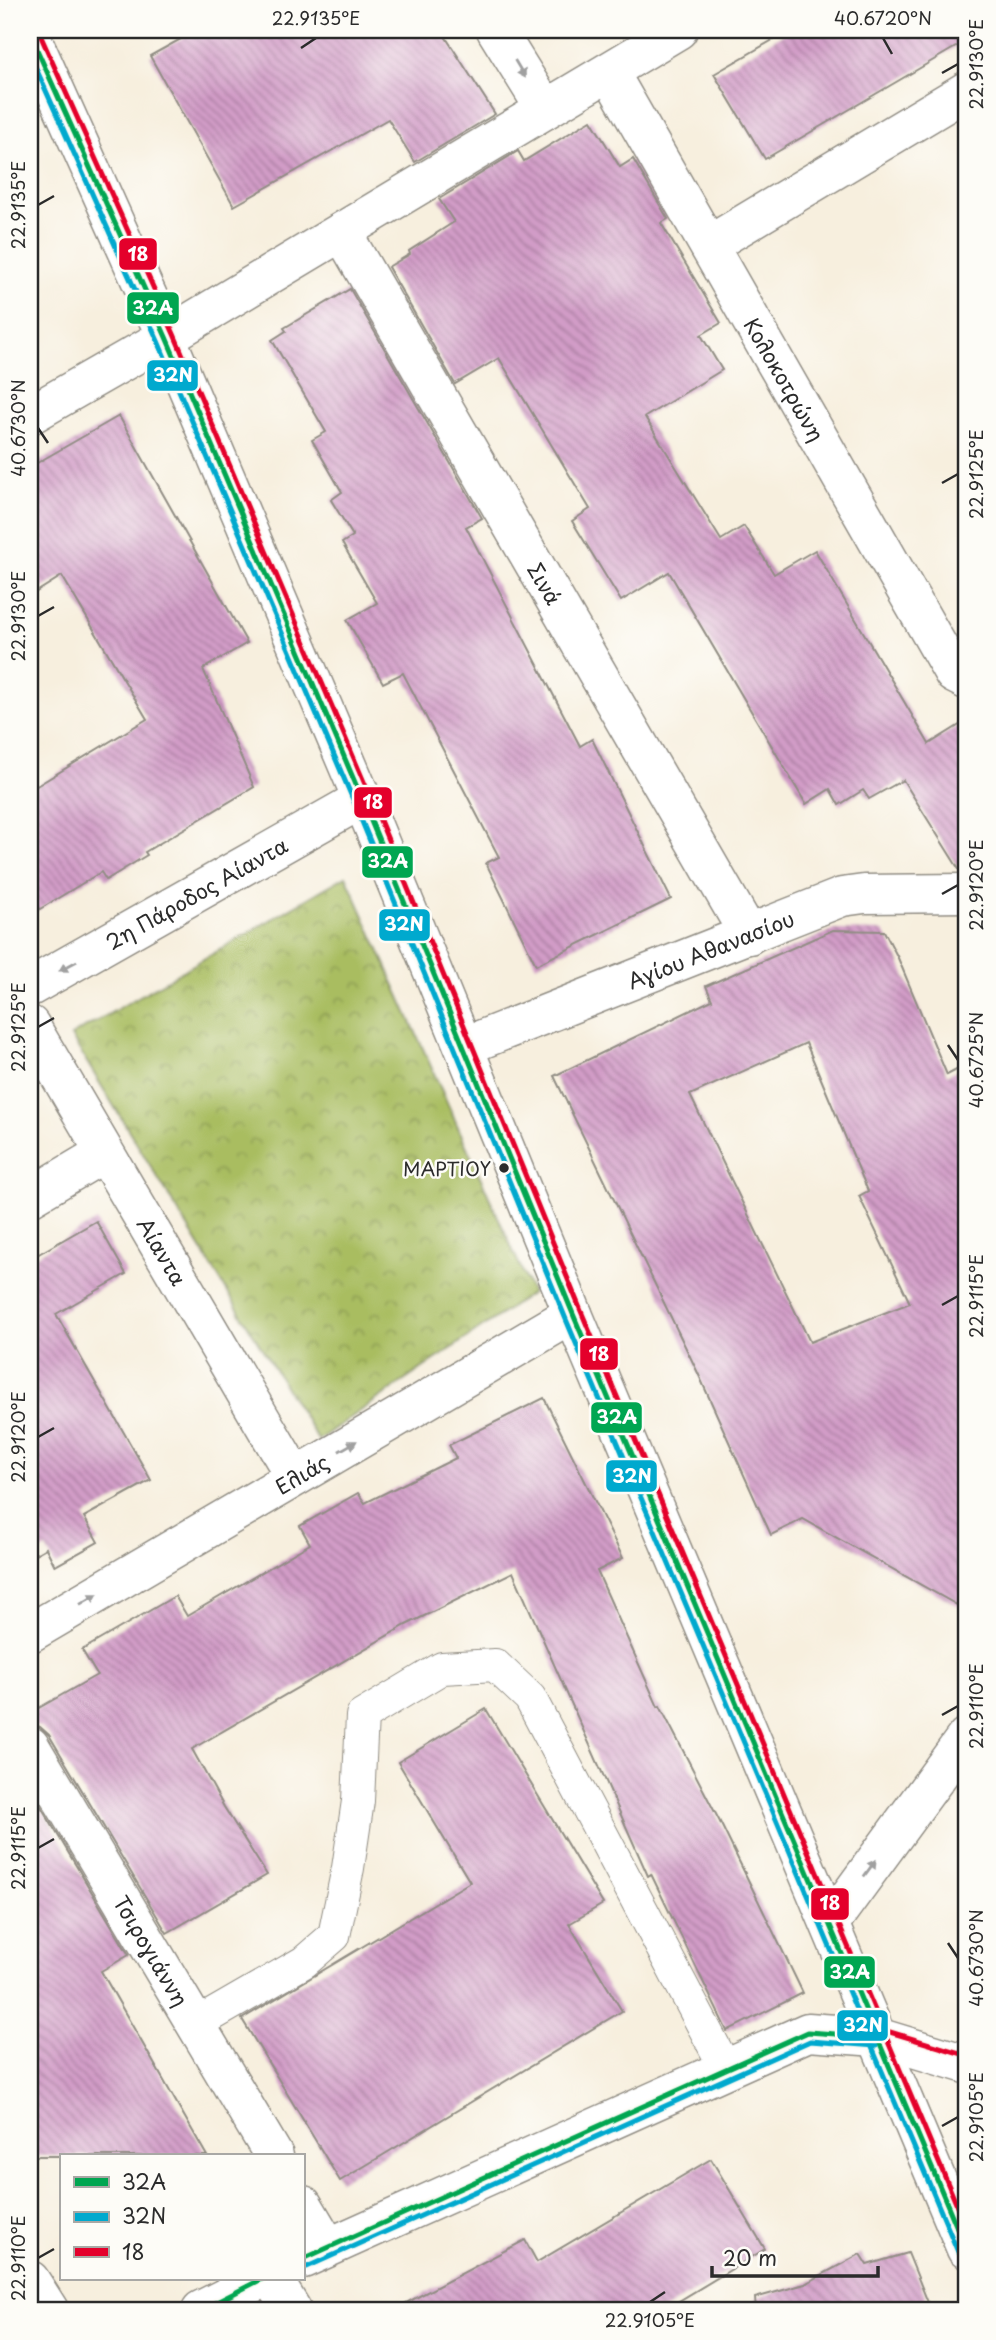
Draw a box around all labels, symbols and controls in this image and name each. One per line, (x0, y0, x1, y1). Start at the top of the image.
text: 22.9135°E (272, 4, 360, 31)
text: 40.6720°N (834, 4, 932, 31)
text: 22.9130°E (962, 19, 989, 109)
one-way arrow (514, 60, 527, 79)
text: 22.9135°E (4, 161, 31, 249)
line badge: 18 (118, 237, 158, 271)
text: 18 (128, 239, 149, 267)
line badge: 32Α (126, 291, 180, 325)
text: 32Α (133, 293, 173, 321)
street label: Κολοκοτρώνη (737, 311, 833, 447)
line badge: 32Ν (146, 359, 199, 392)
text: 32Ν (153, 360, 193, 388)
text: 40.6730°N (4, 379, 31, 477)
text: 22.9125°E (962, 429, 989, 519)
street label: Σινά (521, 556, 570, 611)
text: 22.9130°E (4, 571, 31, 661)
line badge: 18 (353, 786, 393, 819)
text: 18 (363, 787, 384, 815)
street label: 2η Πάροδος Αίαντα (99, 828, 293, 957)
text: 22.9120°E (962, 839, 989, 931)
line badge: 32Α (361, 845, 414, 879)
text: 32Α (368, 846, 408, 874)
street label: Αγίου Αθανασίου (622, 902, 799, 996)
line badge: 32Ν (378, 908, 431, 942)
text: 32Ν (384, 909, 424, 937)
one-way arrow (58, 960, 78, 972)
text: 22.9125°E (4, 982, 31, 1072)
text: 40.6725°N (962, 1012, 989, 1108)
place label: ΜΑΡΤΙΟΥ (403, 1154, 491, 1182)
marker: ΜΑΡΤΙΟΥ (497, 1161, 511, 1175)
street label: Αίαντα (130, 1211, 195, 1291)
text: 22.9115°E (962, 1254, 989, 1338)
line badge: 18 (579, 1337, 619, 1371)
text: 18 (589, 1339, 610, 1367)
text: 22.9120°E (4, 1391, 31, 1483)
line badge: 32Α (590, 1401, 643, 1434)
text: 32Α (597, 1402, 637, 1430)
one-way arrow (338, 1440, 357, 1452)
street label: Ελιάς (269, 1445, 335, 1502)
line badge: 32Ν (605, 1459, 658, 1493)
text: 32Ν (612, 1461, 652, 1489)
one-way arrow (79, 1593, 98, 1605)
text: 22.9110°E (962, 1663, 989, 1749)
text: 22.9115°E (4, 1806, 31, 1890)
one-way arrow (863, 1859, 877, 1877)
line badge: 18 (810, 1887, 850, 1921)
text: 18 (820, 1888, 841, 1916)
street label: Τσιρογιάννη (106, 1889, 197, 2012)
text: 40.6730°N (962, 1909, 989, 2007)
line badge: 32Α (823, 1955, 876, 1989)
text: 32Α (830, 1957, 870, 1985)
line badge: 32Ν (836, 2009, 889, 2042)
text: 32Ν (843, 2010, 883, 2038)
text: 22.9105°E (962, 2072, 989, 2162)
legend (60, 2154, 304, 2280)
text: 32Α (122, 2165, 166, 2197)
text: 32Ν (122, 2199, 166, 2231)
text: 22.9110°E (4, 2215, 31, 2301)
text: 18 (122, 2235, 145, 2267)
scale bar (712, 2235, 879, 2279)
text: 20 m (723, 2241, 777, 2273)
text: 22.9105°E (605, 2306, 695, 2333)

